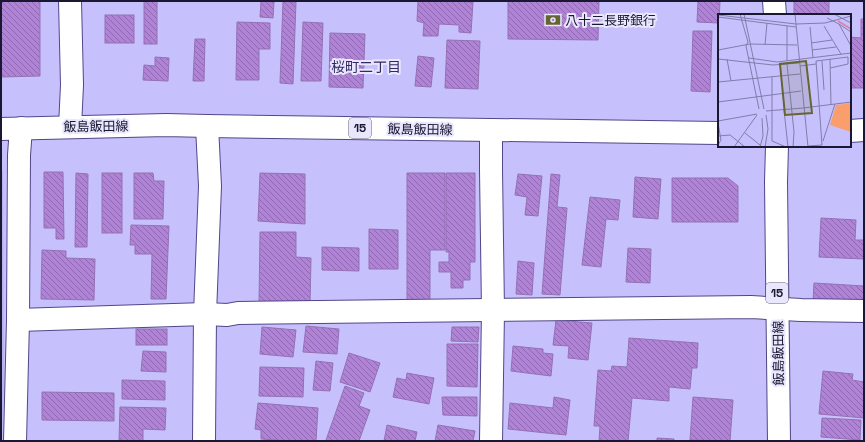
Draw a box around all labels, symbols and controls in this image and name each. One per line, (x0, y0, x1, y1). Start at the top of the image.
bank icon: 八十二長野銀行 (544, 11, 562, 29)
place label: 八十二長野銀行 (565, 12, 656, 29)
inset map (718, 14, 851, 147)
district label: 桜町二丁目 (331, 58, 401, 76)
street label: 飯島飯田線 (63, 117, 129, 136)
road number: 15 (349, 118, 371, 138)
street label: 飯島飯田線 (387, 120, 453, 139)
road number: 15 (766, 283, 788, 303)
street label: 飯島飯田線 (769, 320, 788, 386)

